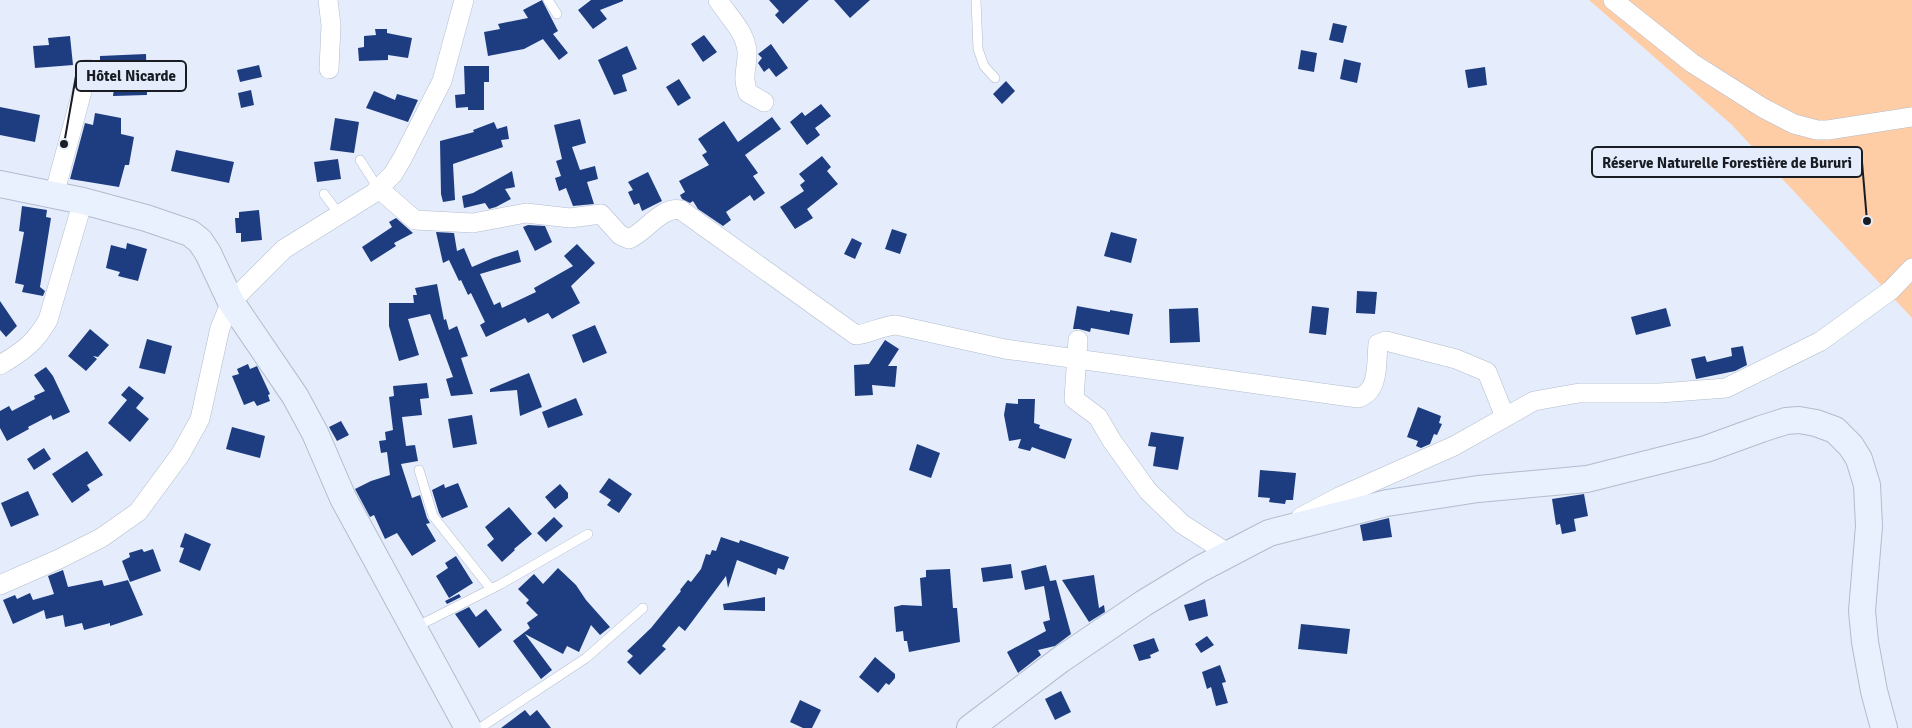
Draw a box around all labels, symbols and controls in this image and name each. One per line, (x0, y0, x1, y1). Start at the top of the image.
callout: Hôtel Nicarde (76, 61, 186, 91)
text: Hôtel Nicarde (86, 67, 176, 85)
callout: Réserve Naturelle Forestière de Bururi (1592, 147, 1862, 177)
text: Réserve Naturelle Forestière de Bururi (1602, 154, 1852, 172)

